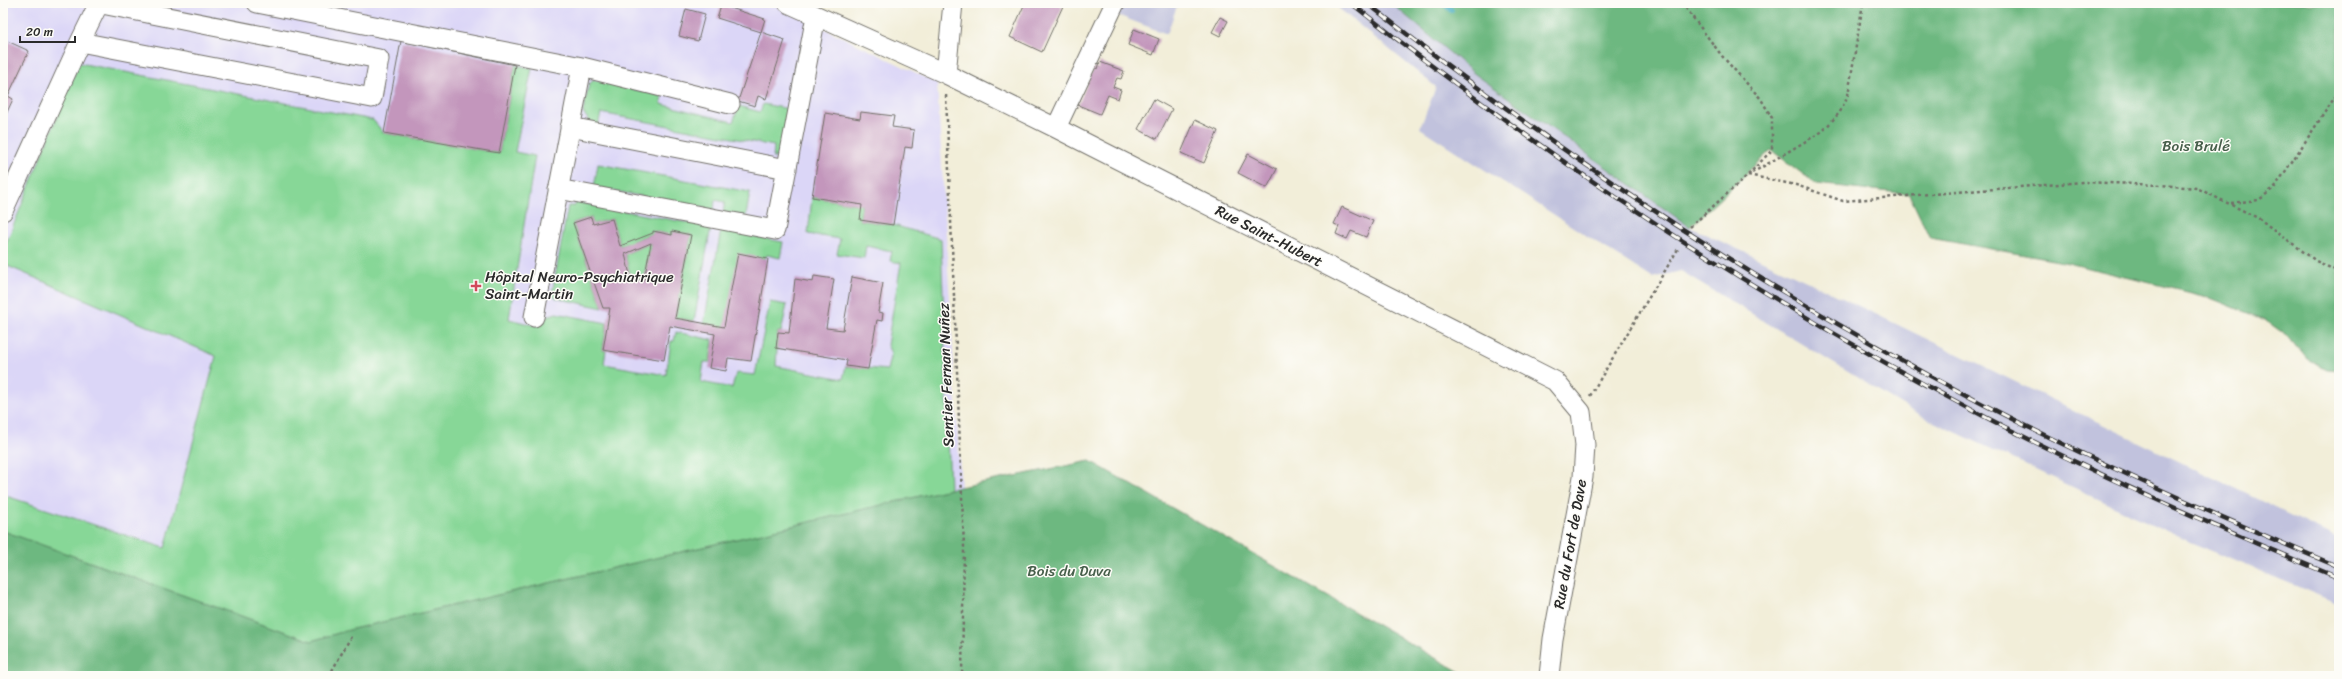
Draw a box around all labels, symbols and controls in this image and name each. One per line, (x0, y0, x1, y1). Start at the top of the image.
scale bar (20, 18, 75, 44)
text: 20 m (26, 21, 53, 43)
park label: Bois Brulé (2162, 133, 2230, 159)
street label: Rue Saint-Hubert (1211, 198, 1328, 275)
place label: Hôpital Neuro-Psychiatrique Saint-Martin (485, 264, 674, 307)
marker: Hôpital Neuro-Psychiatrique Saint-Martin (470, 280, 482, 292)
street label: Sentier Fernan Nuñez (930, 302, 962, 448)
street label: Rue du Fort de Dave (1546, 477, 1594, 611)
park label: Bois du Duva (1027, 558, 1111, 584)

